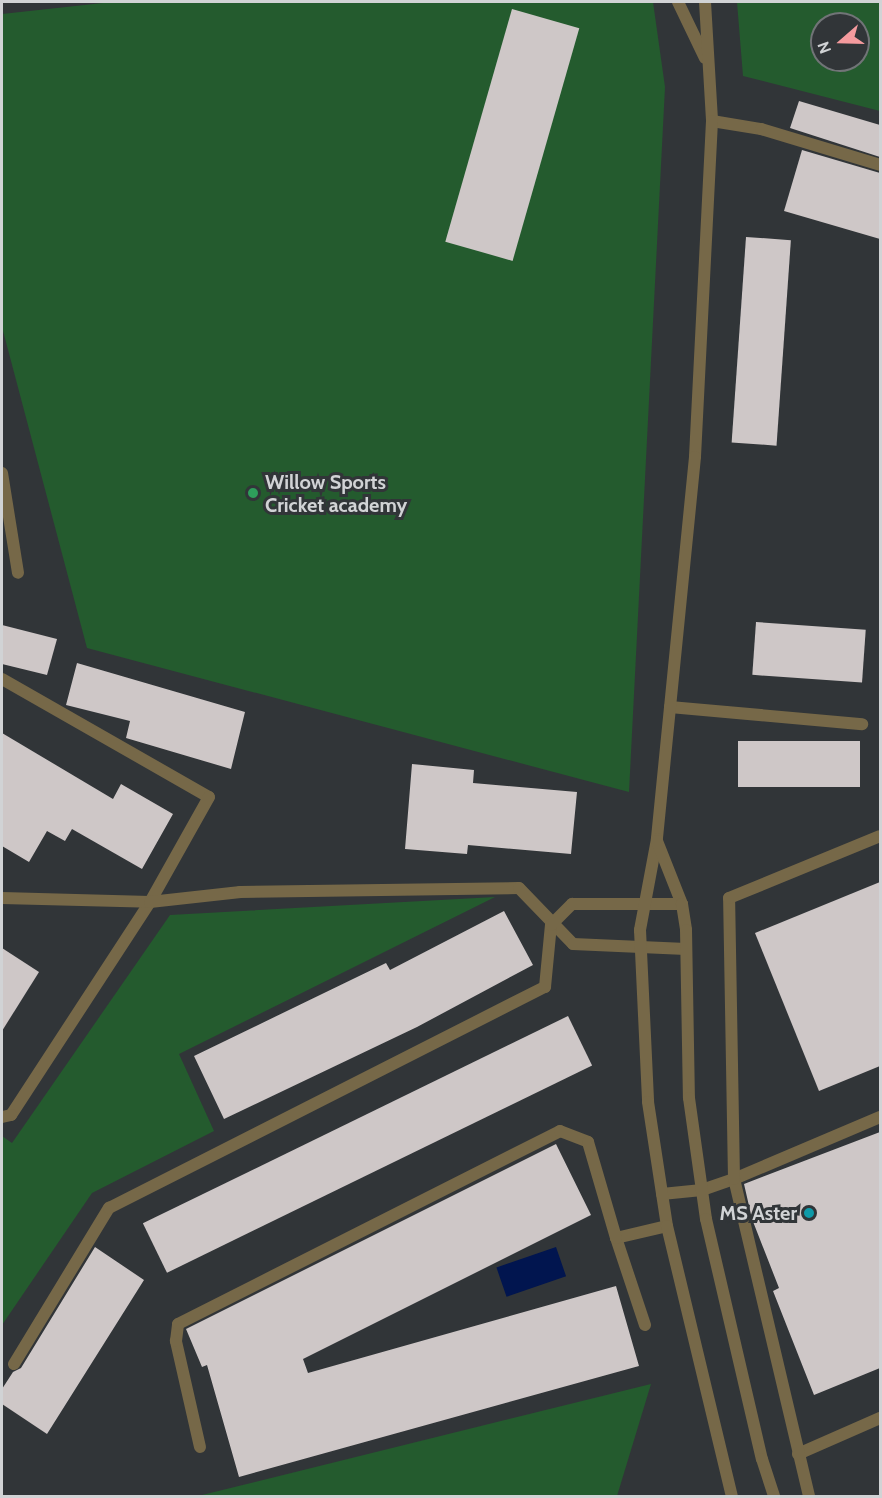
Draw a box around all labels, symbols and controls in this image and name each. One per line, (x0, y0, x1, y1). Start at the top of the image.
north arrow (810, 12, 870, 72)
text: N (814, 39, 835, 56)
place label: Willow Sports Cricket academy (265, 470, 407, 517)
marker: Willow Sports Cricket academy (246, 486, 260, 500)
place label: MS Aster (720, 1201, 797, 1225)
marker: MS Aster (802, 1206, 816, 1220)

